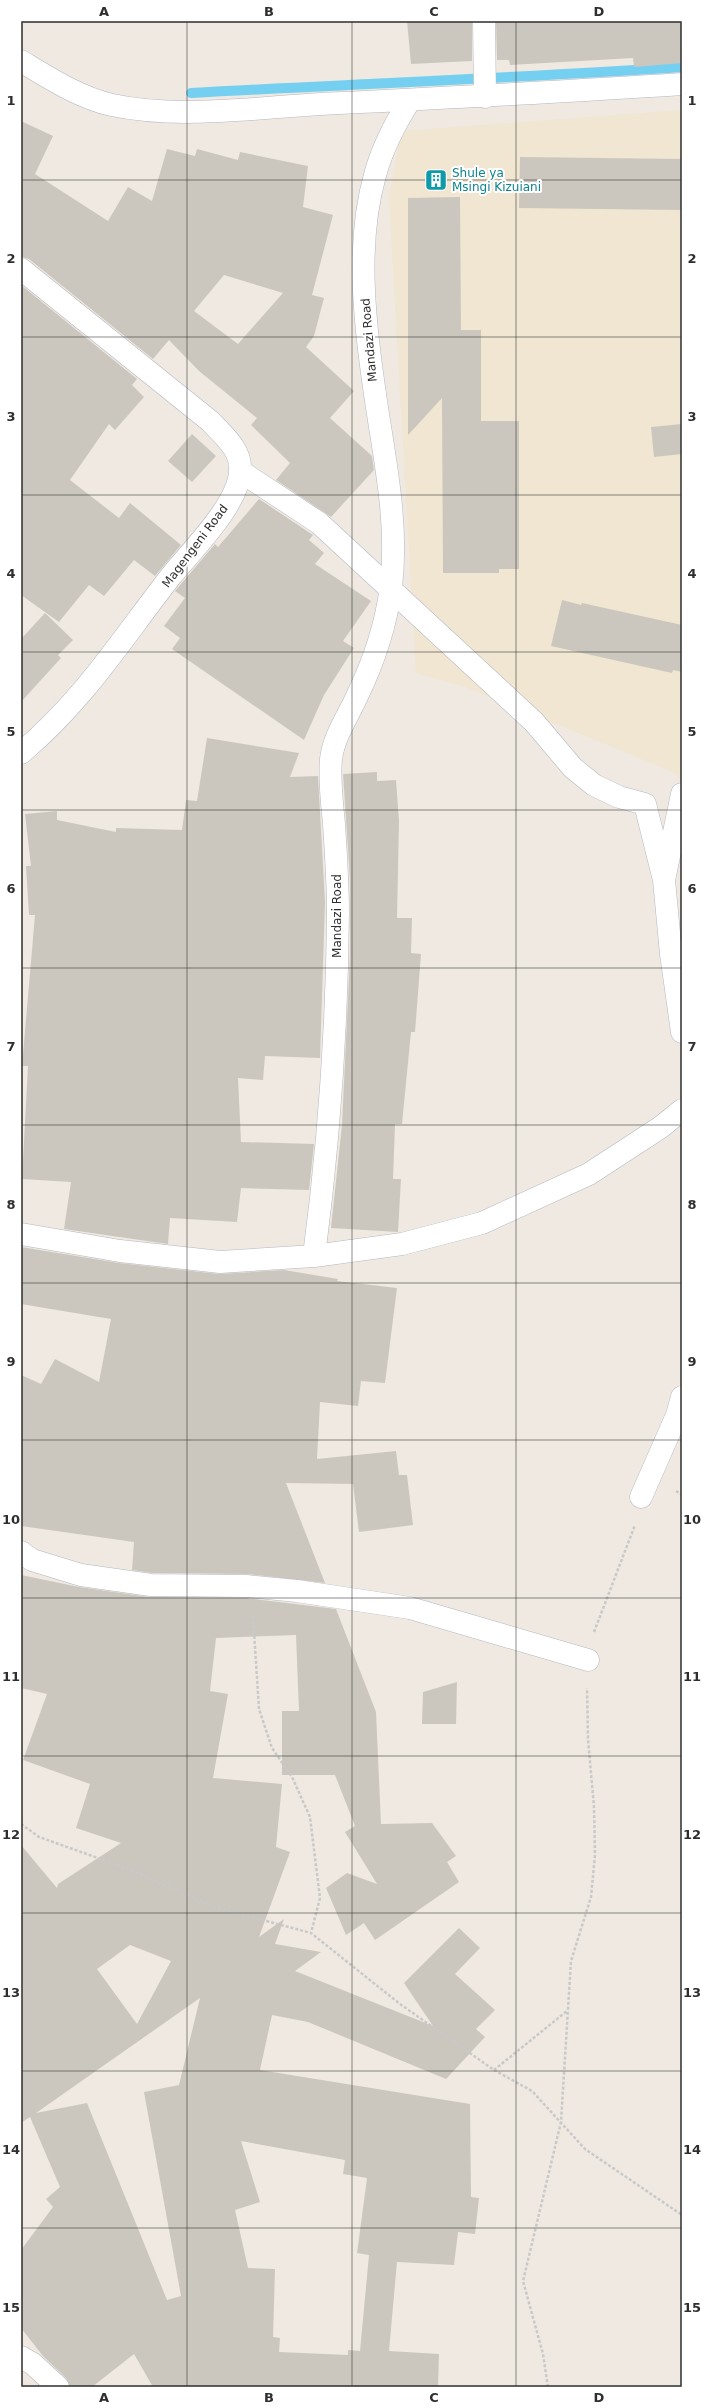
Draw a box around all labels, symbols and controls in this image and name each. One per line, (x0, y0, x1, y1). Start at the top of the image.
text: A (99, 4, 109, 19)
text: B (264, 4, 274, 19)
text: C (429, 4, 439, 19)
text: D (594, 4, 605, 19)
text: 1 (6, 93, 16, 108)
text: 1 (687, 93, 697, 108)
place label: Shule ya Msingi Kizuiani (452, 166, 541, 194)
building icon: Shule ya Msingi Kizuiani (423, 167, 449, 193)
text: 2 (6, 251, 16, 266)
text: 2 (687, 251, 697, 266)
street label: Mandazi Road (358, 298, 380, 382)
text: 3 (6, 409, 16, 424)
text: 3 (687, 409, 697, 424)
street label: Magengeni Road (159, 502, 231, 590)
text: 4 (6, 566, 16, 581)
text: 4 (687, 566, 697, 581)
text: 5 (6, 724, 16, 739)
text: 5 (687, 724, 697, 739)
street label: Mandazi Road (330, 874, 344, 958)
text: 6 (6, 881, 16, 896)
text: 6 (687, 881, 697, 896)
text: 7 (6, 1039, 16, 1054)
text: 7 (687, 1039, 697, 1054)
text: 8 (6, 1197, 16, 1212)
text: 8 (687, 1197, 697, 1212)
text: 9 (6, 1354, 16, 1369)
text: 9 (687, 1354, 697, 1369)
text: 10 (2, 1512, 20, 1527)
text: 10 (683, 1512, 701, 1527)
text: 11 (2, 1669, 20, 1684)
text: 11 (683, 1669, 701, 1684)
text: 12 (2, 1827, 20, 1842)
text: 12 (683, 1827, 701, 1842)
text: 13 (2, 1985, 20, 2000)
text: 13 (683, 1985, 701, 2000)
text: 14 (2, 2142, 20, 2157)
text: 14 (683, 2142, 701, 2157)
text: 15 (2, 2300, 20, 2315)
text: 15 (683, 2300, 701, 2315)
text: A (99, 2390, 109, 2405)
text: B (264, 2390, 274, 2405)
text: C (429, 2390, 439, 2405)
text: D (594, 2390, 605, 2405)

